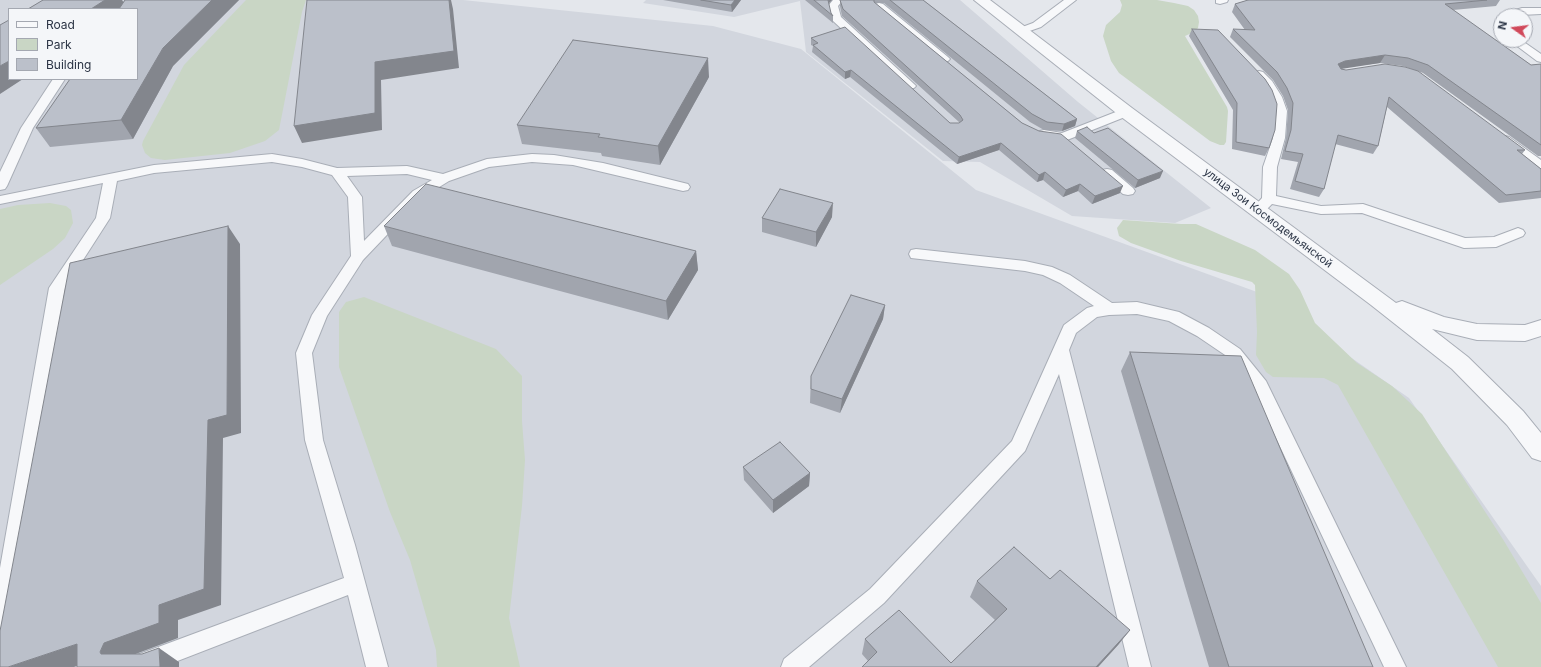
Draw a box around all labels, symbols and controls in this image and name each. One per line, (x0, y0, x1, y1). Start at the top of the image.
legend (8, 8, 138, 80)
north arrow (1493, 8, 1533, 48)
text: Road (46, 17, 75, 32)
text: N (1495, 20, 1510, 31)
text: Park (46, 37, 72, 52)
text: Building (46, 57, 91, 72)
street label: улица Зои Космодемьянской (1201, 165, 1335, 271)

